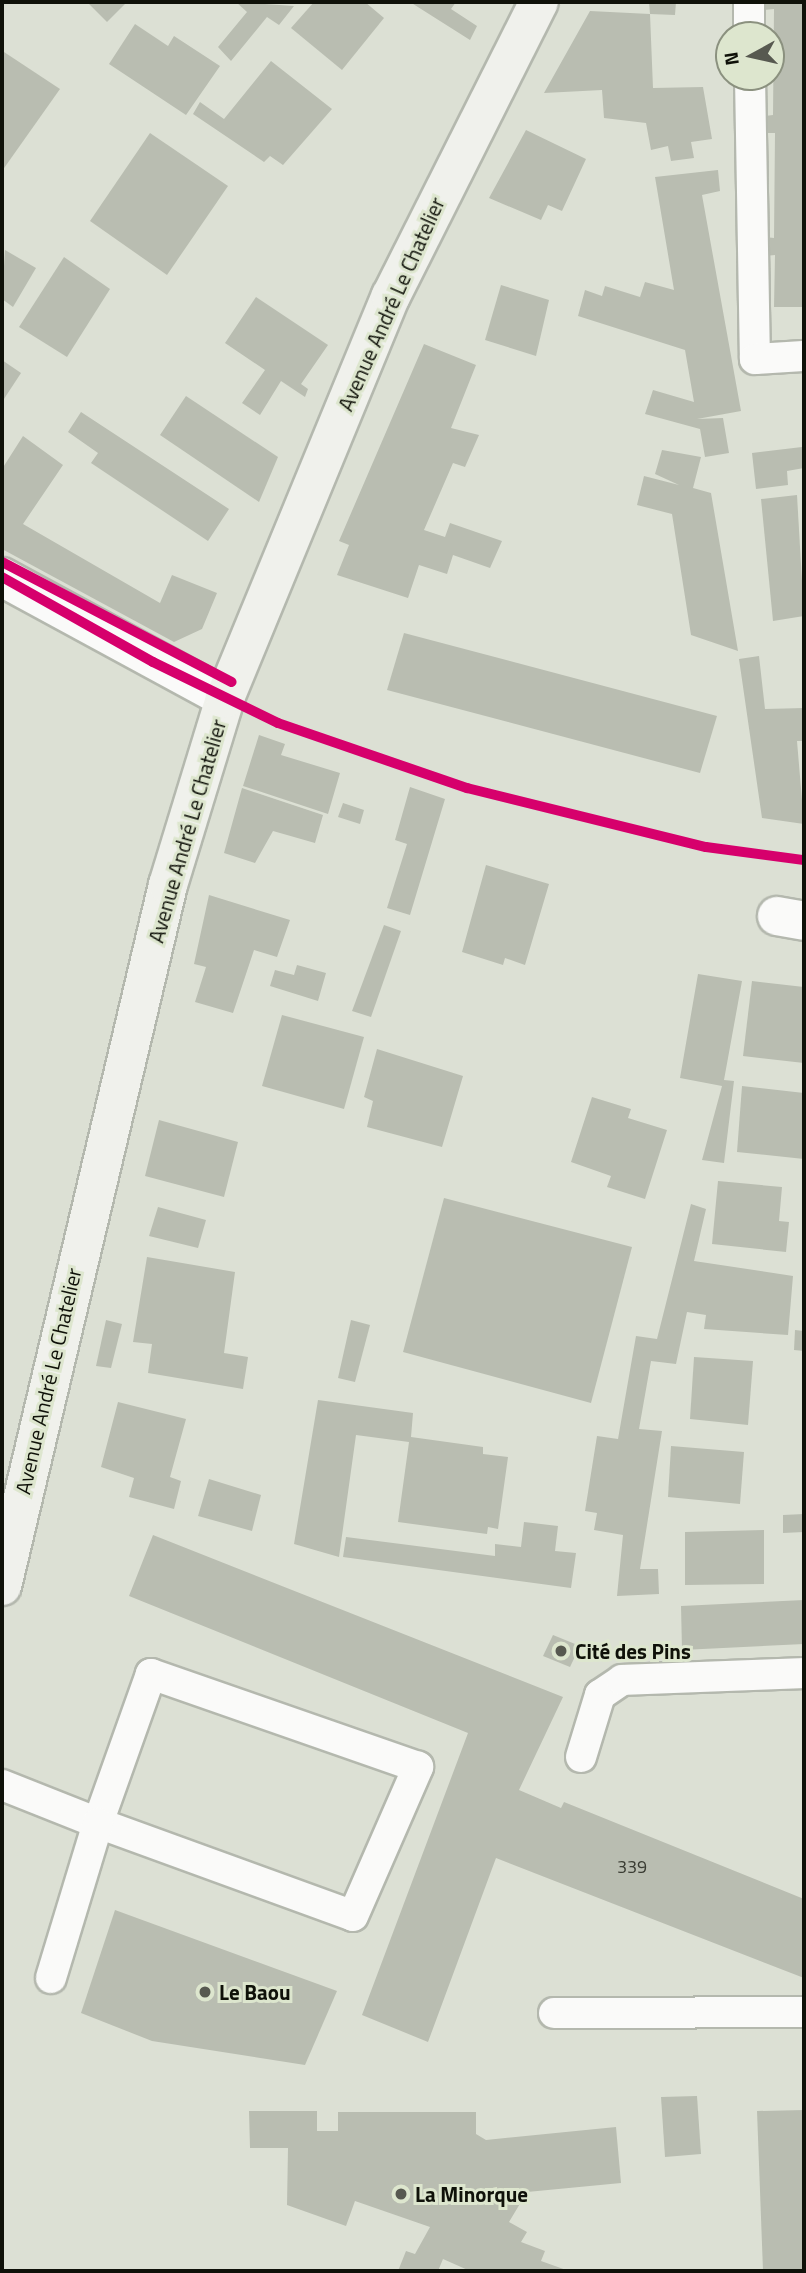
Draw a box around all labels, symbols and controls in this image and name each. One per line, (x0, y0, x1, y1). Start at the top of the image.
north arrow (715, 21, 785, 91)
text: N (715, 50, 746, 67)
street label: Avenue André Le Chatelier (332, 193, 450, 415)
street label: Avenue André Le Chatelier (143, 716, 231, 946)
street label: Avenue André Le Chatelier (10, 1266, 86, 1496)
place label: Cité des Pins (575, 1638, 691, 1664)
marker: Cité des Pins (553, 1643, 569, 1659)
house number: 339 (617, 1856, 647, 1878)
place label: Le Baou (219, 1979, 291, 2005)
marker: Le Baou (197, 1984, 213, 2000)
place label: La Minorque (415, 2181, 528, 2207)
marker: La Minorque (393, 2186, 409, 2202)

